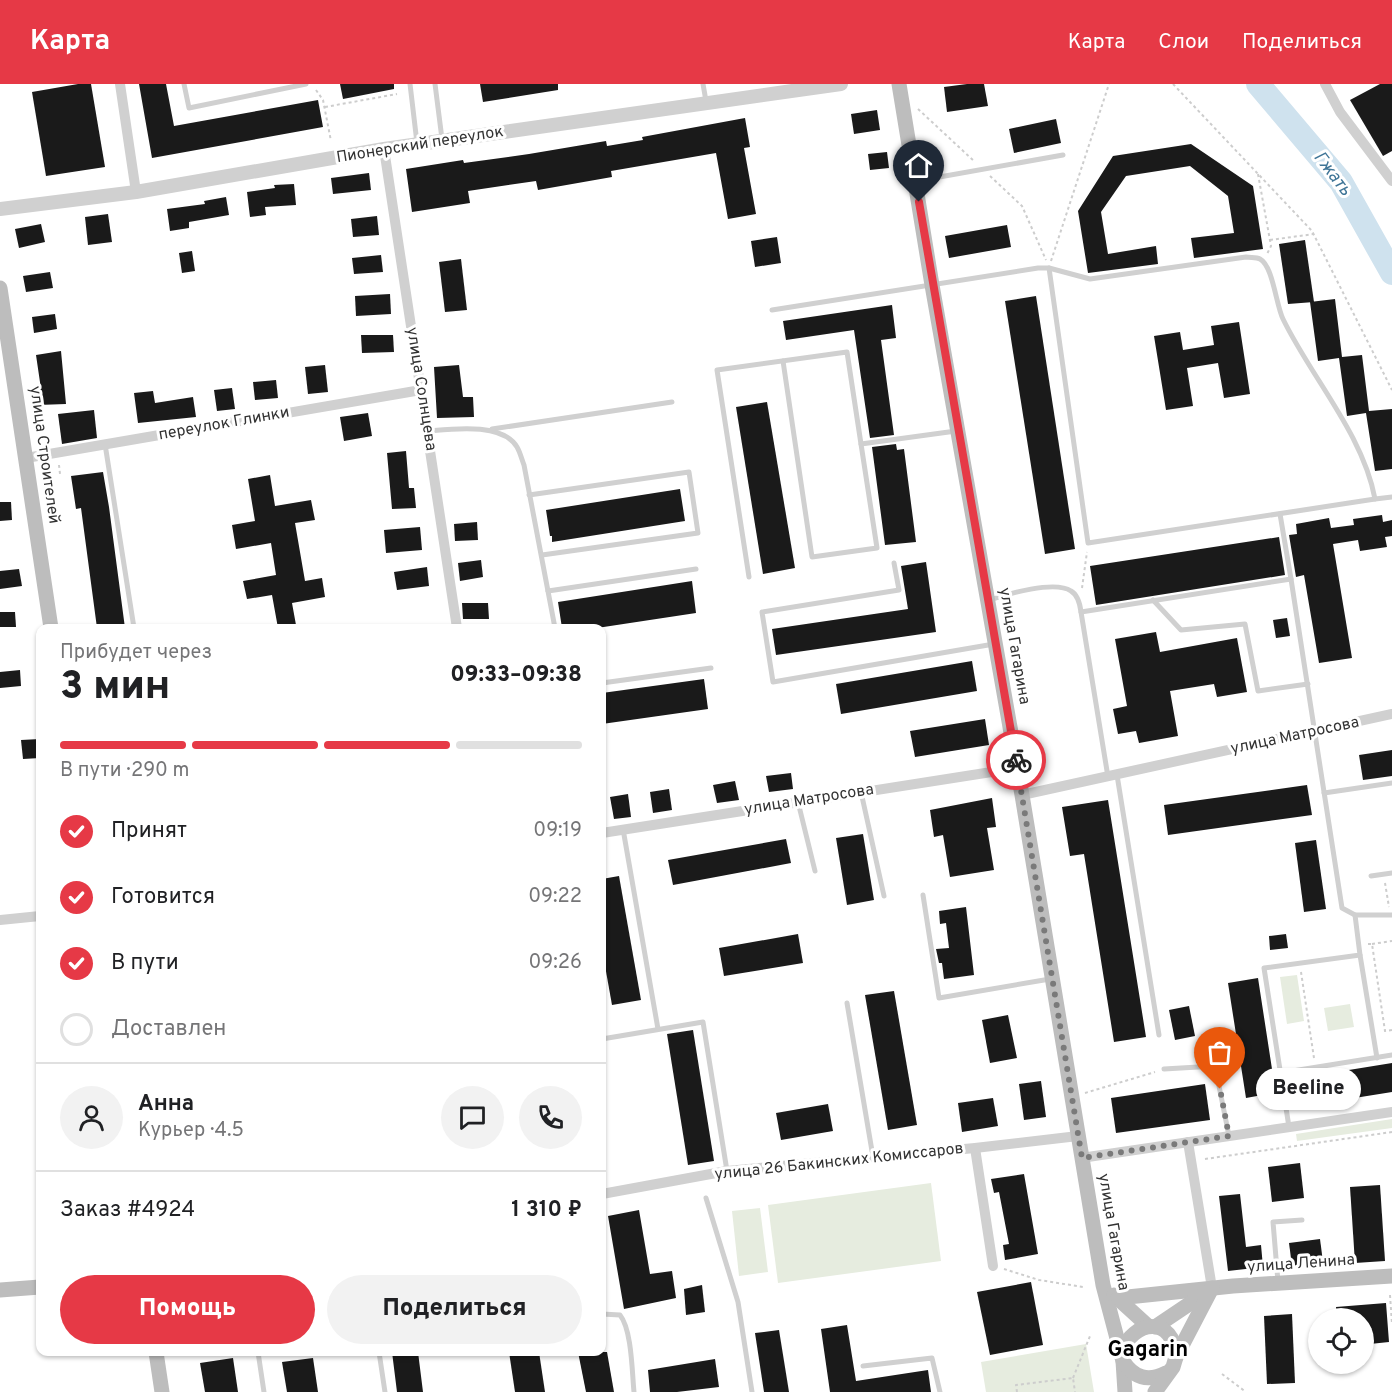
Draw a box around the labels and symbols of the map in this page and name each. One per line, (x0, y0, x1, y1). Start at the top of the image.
street label: Пионерский переулок (335, 122, 505, 168)
pin (893, 140, 944, 202)
water label: Гжать (1308, 147, 1356, 201)
street label: улица Солнцева (401, 326, 441, 452)
street label: улица Строителей (24, 385, 64, 525)
street label: переулок Глинки (157, 403, 291, 445)
street label: улица Гагарина (994, 586, 1034, 706)
street label: улица Матросова (1229, 713, 1361, 759)
courier (986, 730, 1046, 790)
street label: улица Матросова (743, 780, 875, 820)
pin (1194, 1027, 1245, 1089)
callout: Beeline (1256, 1068, 1361, 1110)
street label: улица 26 Бакинских Комиссаров (713, 1139, 965, 1185)
street label: улица Гагарина (1093, 1172, 1133, 1292)
street label: улица Ленина (1246, 1250, 1356, 1278)
district label: Gagarin (1108, 1337, 1188, 1364)

